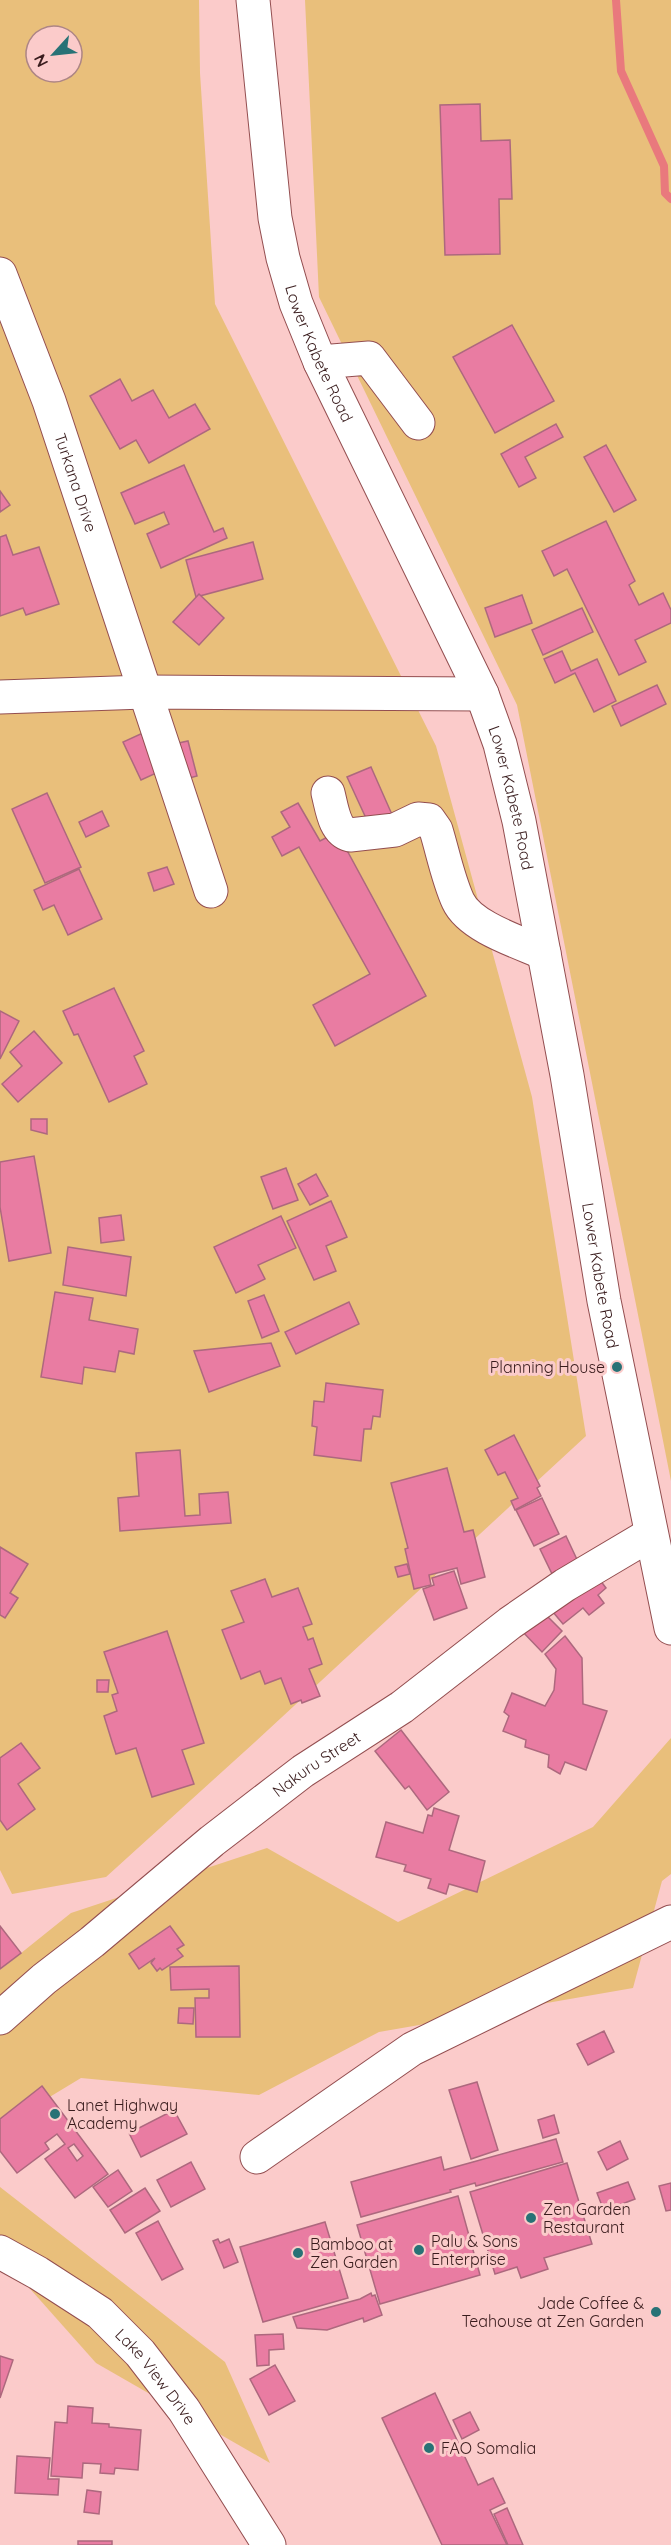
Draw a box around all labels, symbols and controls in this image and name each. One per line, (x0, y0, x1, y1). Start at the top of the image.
north arrow (24, 24, 84, 84)
text: N (29, 51, 52, 71)
street label: Lower Kabete Road (281, 282, 358, 425)
street label: Turkana Drive (50, 430, 102, 535)
street label: Lower Kabete Road (484, 723, 538, 871)
street label: Lower Kabete Road (578, 1201, 623, 1350)
place label: Planning House (490, 1357, 605, 1377)
marker: Planning House (610, 1360, 624, 1374)
street label: Nakuru Street (268, 1727, 364, 1801)
place label: Lanet Highway Academy (67, 2095, 178, 2133)
marker: Lanet Highway Academy (48, 2107, 62, 2121)
place label: Zen Garden Restaurant (543, 2199, 631, 2237)
marker: Zen Garden Restaurant (524, 2211, 538, 2225)
place label: Palu & Sons Enterprise (431, 2231, 518, 2269)
place label: Bamboo at Zen Garden (310, 2234, 398, 2272)
marker: Palu & Sons Enterprise (412, 2243, 426, 2257)
marker: Bamboo at Zen Garden (291, 2246, 305, 2260)
place label: Jade Coffee & Teahouse at Zen Garden (461, 2293, 644, 2331)
marker: Jade Coffee & Teahouse at Zen Garden (649, 2305, 663, 2319)
street label: Lake View Drive (111, 2324, 201, 2428)
place label: FAO Somalia (441, 2438, 536, 2458)
marker: FAO Somalia (422, 2441, 436, 2455)

